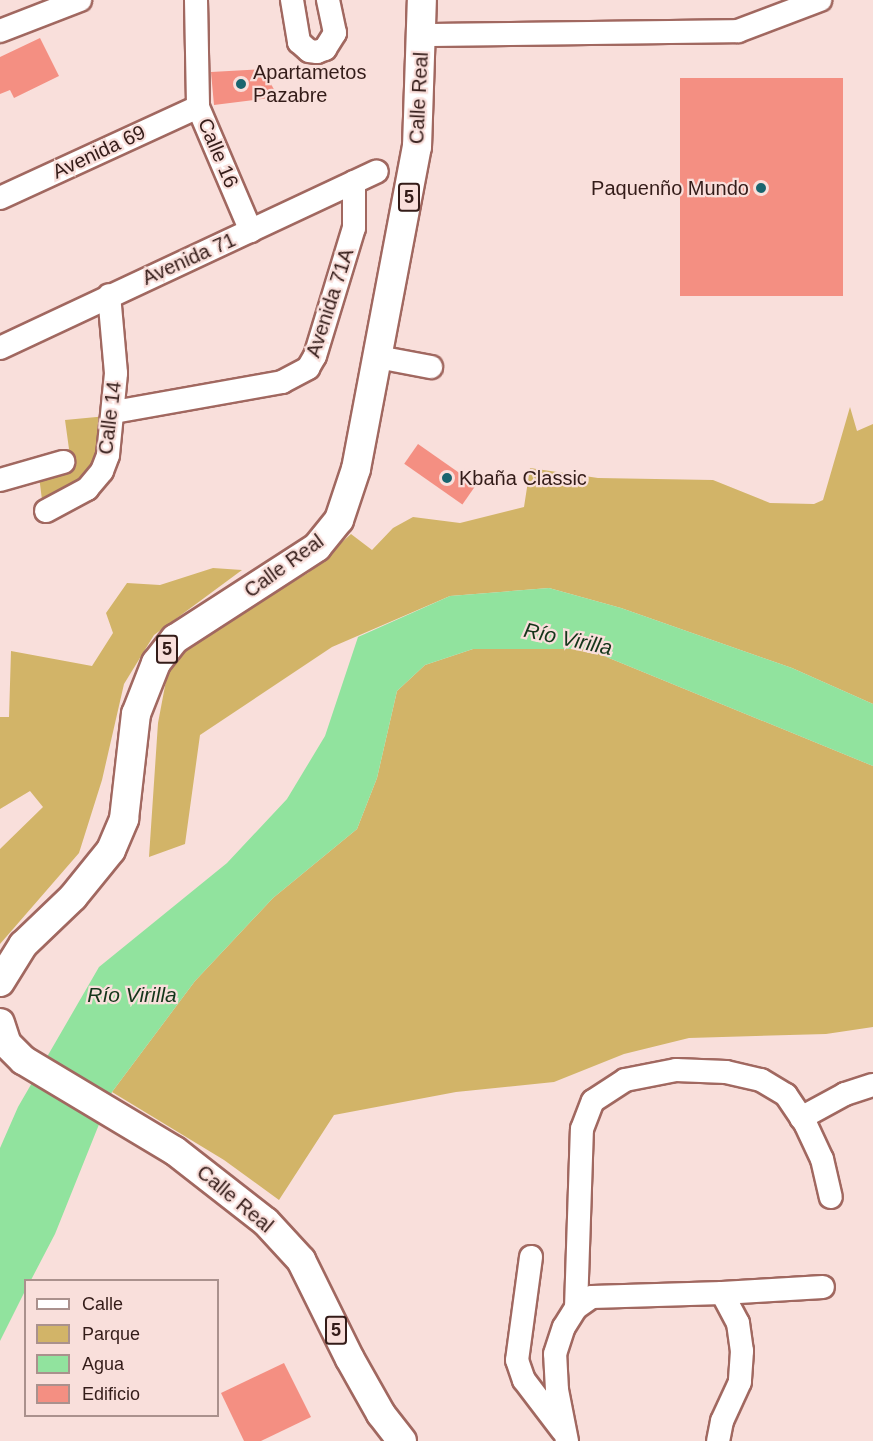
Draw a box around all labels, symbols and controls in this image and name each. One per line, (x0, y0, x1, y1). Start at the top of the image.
street label: Calle Real (405, 51, 433, 145)
place label: Apartametos Pazabre (253, 60, 366, 107)
marker: Apartametos Pazabre (234, 77, 248, 91)
street label: Calle 16 (193, 115, 243, 191)
street label: Avenida 69 (49, 120, 149, 184)
place label: Paquenño Mundo (591, 176, 749, 200)
marker: Paquenño Mundo (754, 181, 768, 195)
road number: 5 (397, 182, 421, 212)
street label: Avenida 71 (139, 228, 239, 290)
street label: Avenida 71A (301, 246, 359, 360)
street label: Calle 14 (94, 380, 126, 456)
place label: Kbaña Classic (459, 466, 587, 490)
marker: Kbaña Classic (440, 471, 454, 485)
street label: Calle Real (240, 529, 328, 603)
water label: Río Virilla (522, 617, 614, 661)
road number: 5 (155, 634, 179, 664)
water label: Río Virilla (87, 982, 177, 1008)
street label: Calle Real (192, 1160, 278, 1238)
legend (24, 1279, 219, 1417)
text: Calle (82, 1294, 123, 1314)
road number: 5 (324, 1315, 348, 1345)
text: Parque (82, 1324, 140, 1344)
text: Agua (82, 1354, 124, 1374)
text: Edificio (82, 1384, 140, 1404)

